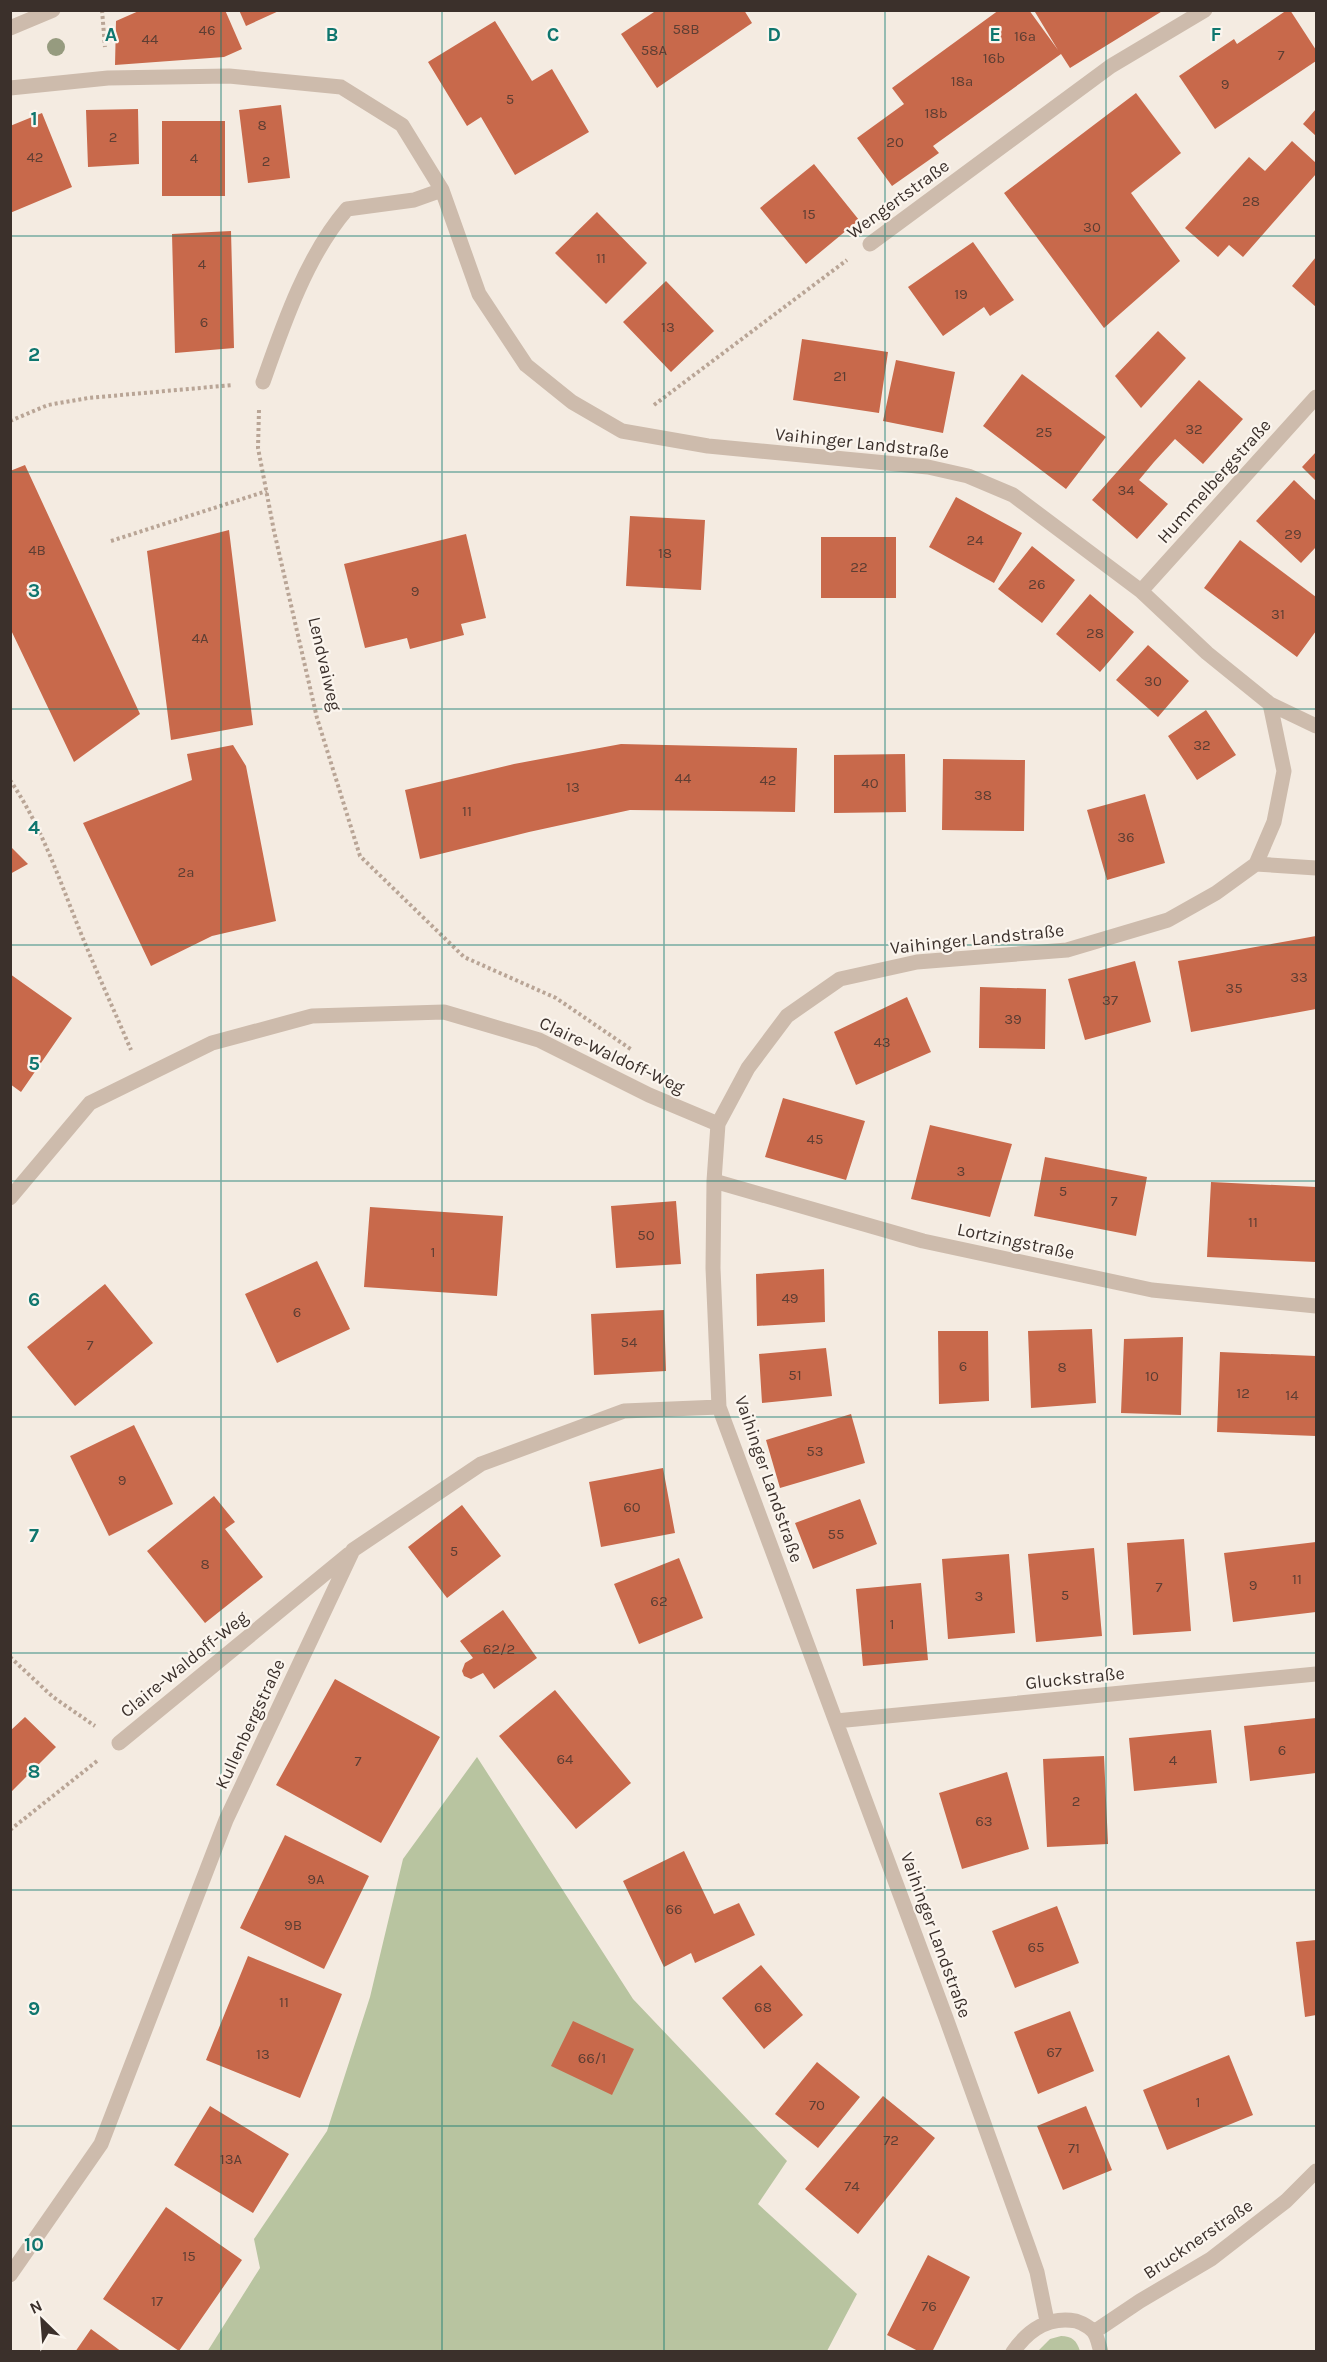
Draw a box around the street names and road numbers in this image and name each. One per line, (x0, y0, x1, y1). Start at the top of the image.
street label: Wengertstraße (842, 154, 954, 244)
street label: Hummelbergstraße (1152, 414, 1276, 548)
street label: Vaihinger Landstraße (774, 423, 950, 463)
street label: Lendvaiweg (303, 615, 347, 713)
street label: Vaihinger Landstraße (889, 919, 1065, 959)
street label: Claire-Waldoff-Weg (536, 1012, 688, 1098)
street label: Lortzingstraße (955, 1218, 1077, 1264)
street label: Vaihinger Landstraße (730, 1393, 808, 1565)
street label: Claire-Waldoff-Weg (116, 1606, 252, 1722)
street label: Kullenbergstraße (210, 1655, 290, 1793)
street label: Gluckstraße (1024, 1662, 1126, 1694)
street label: Vaihinger Landstraße (896, 1849, 976, 2021)
street label: Brucknerstraße (1139, 2194, 1257, 2284)

